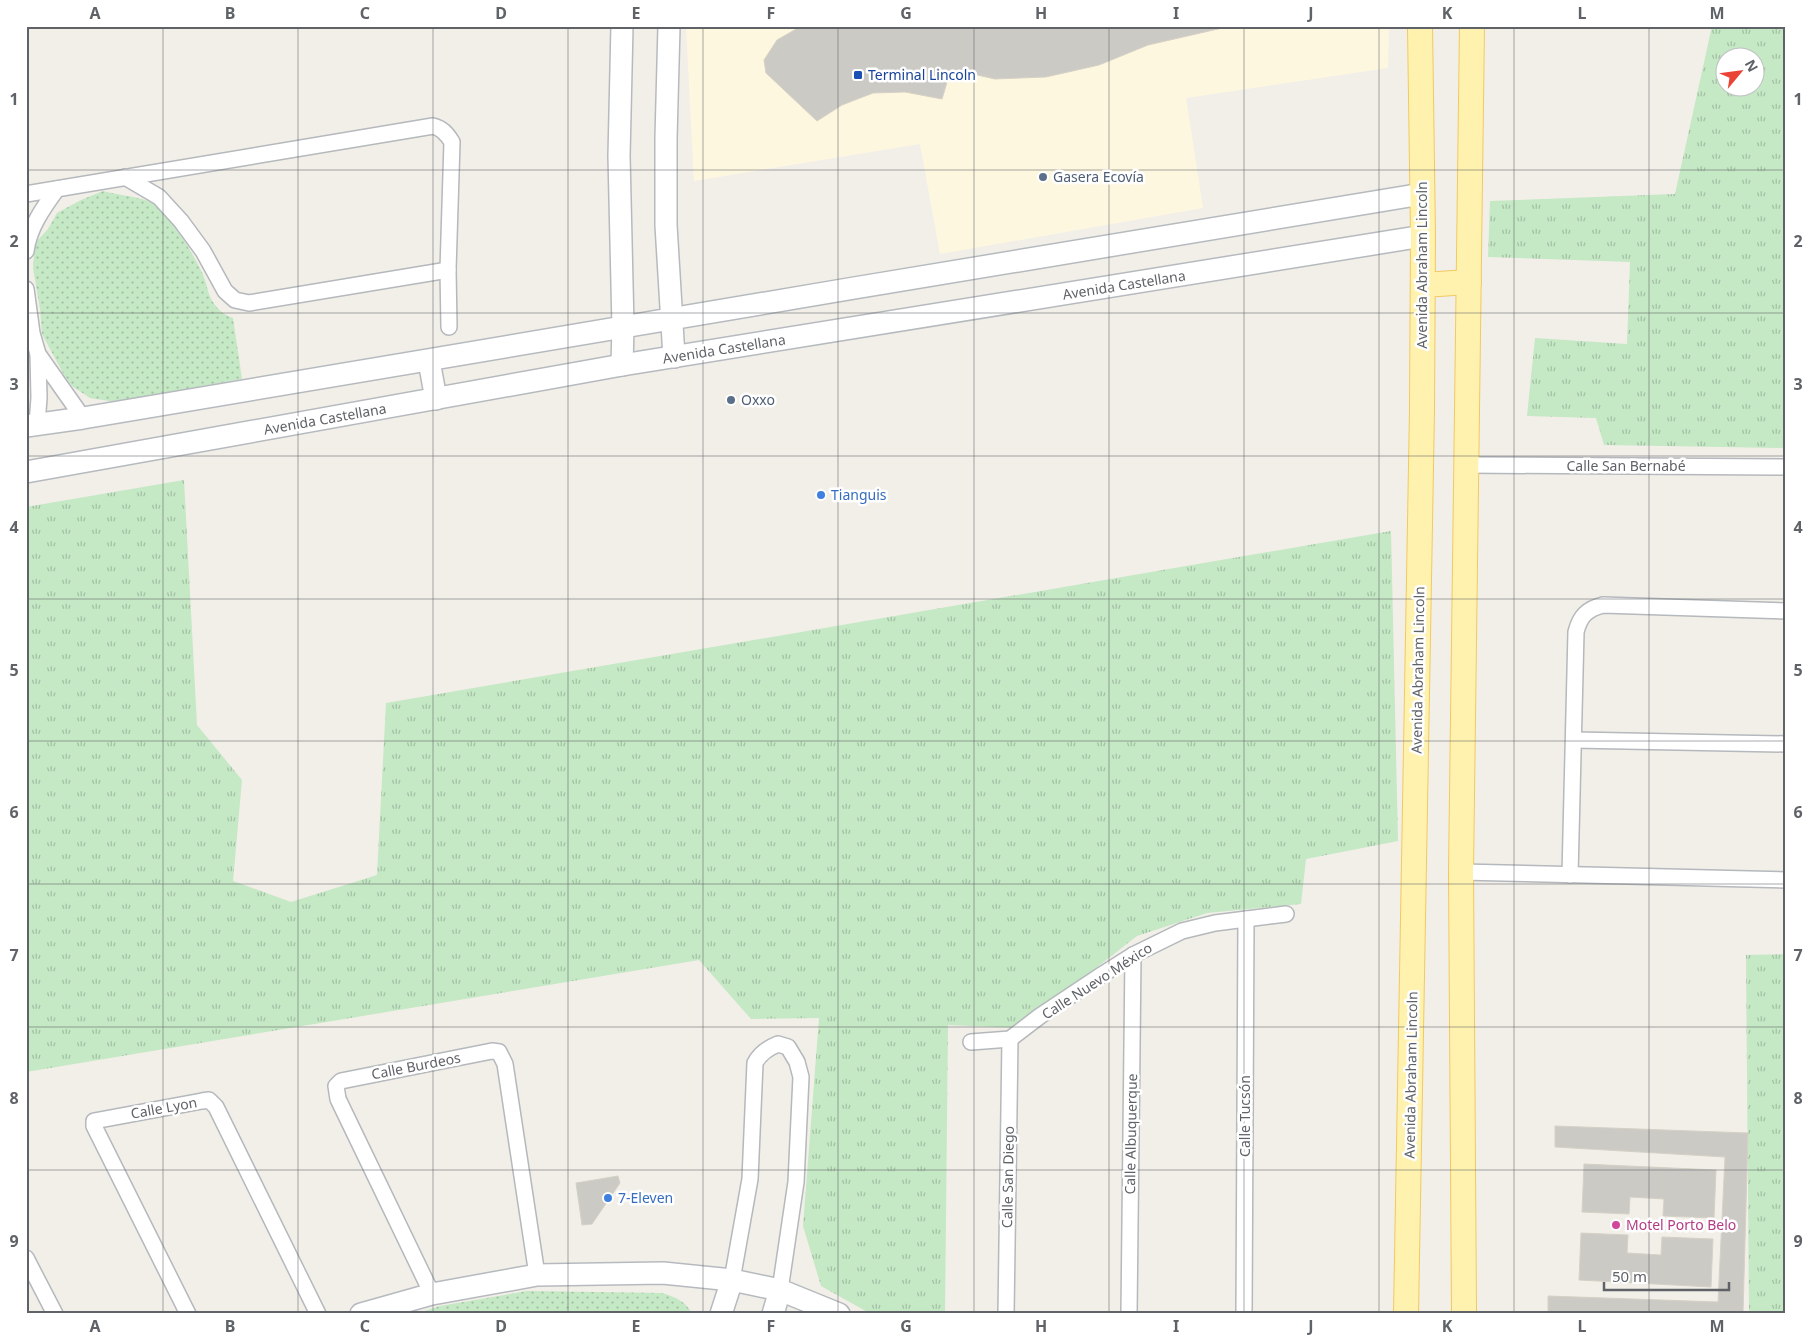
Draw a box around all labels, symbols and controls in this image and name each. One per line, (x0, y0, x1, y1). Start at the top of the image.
text: A (89, 2, 101, 24)
text: B (225, 2, 235, 24)
text: C (360, 2, 370, 24)
text: D (495, 2, 507, 24)
text: E (632, 2, 641, 24)
text: F (767, 2, 775, 24)
text: G (900, 2, 912, 24)
text: H (1035, 2, 1047, 24)
text: I (1173, 2, 1179, 24)
text: J (1306, 2, 1314, 24)
text: K (1442, 2, 1453, 24)
text: L (1578, 2, 1587, 24)
text: M (1709, 2, 1725, 24)
north arrow (1714, 48, 1764, 98)
text: N (1741, 56, 1763, 75)
place label: Terminal Lincoln (868, 65, 976, 84)
marker: Terminal Lincoln (852, 69, 864, 81)
text: 1 (9, 88, 19, 110)
text: 1 (1793, 88, 1803, 110)
place label: Gasera Ecovía (1053, 167, 1144, 186)
marker: Gasera Ecovía (1037, 171, 1049, 183)
street label: Avenida Abraham Lincoln (1412, 181, 1431, 349)
text: 2 (9, 230, 19, 252)
text: 2 (1793, 230, 1803, 252)
street label: Avenida Castellana (1061, 265, 1187, 304)
street label: Avenida Castellana (661, 329, 787, 368)
text: 3 (9, 373, 19, 395)
text: 3 (1793, 373, 1803, 395)
place label: Oxxo (741, 390, 775, 409)
marker: Oxxo (725, 394, 737, 406)
street label: Avenida Castellana (262, 398, 388, 439)
street label: Calle San Bernabé (1566, 456, 1686, 475)
place label: Tianguis (831, 485, 887, 504)
marker: Tianguis (815, 489, 827, 501)
text: 4 (9, 516, 19, 538)
text: 4 (1793, 516, 1803, 538)
street label: Avenida Abraham Lincoln (1407, 586, 1428, 754)
text: 5 (9, 659, 19, 681)
text: 5 (1793, 659, 1803, 681)
text: 6 (9, 801, 19, 823)
text: 6 (1793, 801, 1803, 823)
street label: Calle Nuevo México (1038, 938, 1156, 1023)
text: 7 (9, 944, 19, 966)
text: 7 (1793, 944, 1803, 966)
street label: Avenida Abraham Lincoln (1400, 991, 1421, 1159)
street label: Calle Burdeos (370, 1048, 462, 1083)
street label: Calle Albuquerque (1120, 1073, 1141, 1195)
street label: Calle Tucsón (1235, 1075, 1254, 1157)
text: 8 (9, 1087, 19, 1109)
text: 8 (1793, 1087, 1803, 1109)
street label: Calle Lyon (129, 1092, 199, 1123)
street label: Calle San Diego (997, 1126, 1018, 1228)
place label: 7-Eleven (618, 1188, 673, 1207)
marker: 7-Eleven (602, 1192, 614, 1204)
place label: Motel Porto Belo (1626, 1215, 1736, 1234)
marker: Motel Porto Belo (1610, 1219, 1622, 1231)
text: 9 (9, 1230, 19, 1252)
text: 9 (1793, 1230, 1803, 1252)
scale bar (1604, 1260, 1730, 1292)
text: 50 m (1612, 1266, 1647, 1286)
text: A (89, 1315, 101, 1337)
text: B (225, 1315, 235, 1337)
text: C (360, 1315, 370, 1337)
text: D (495, 1315, 507, 1337)
text: E (632, 1315, 641, 1337)
text: F (767, 1315, 775, 1337)
text: G (900, 1315, 912, 1337)
text: H (1035, 1315, 1047, 1337)
text: I (1173, 1315, 1179, 1337)
text: J (1306, 1315, 1314, 1337)
text: K (1442, 1315, 1453, 1337)
text: L (1578, 1315, 1587, 1337)
text: M (1709, 1315, 1725, 1337)

